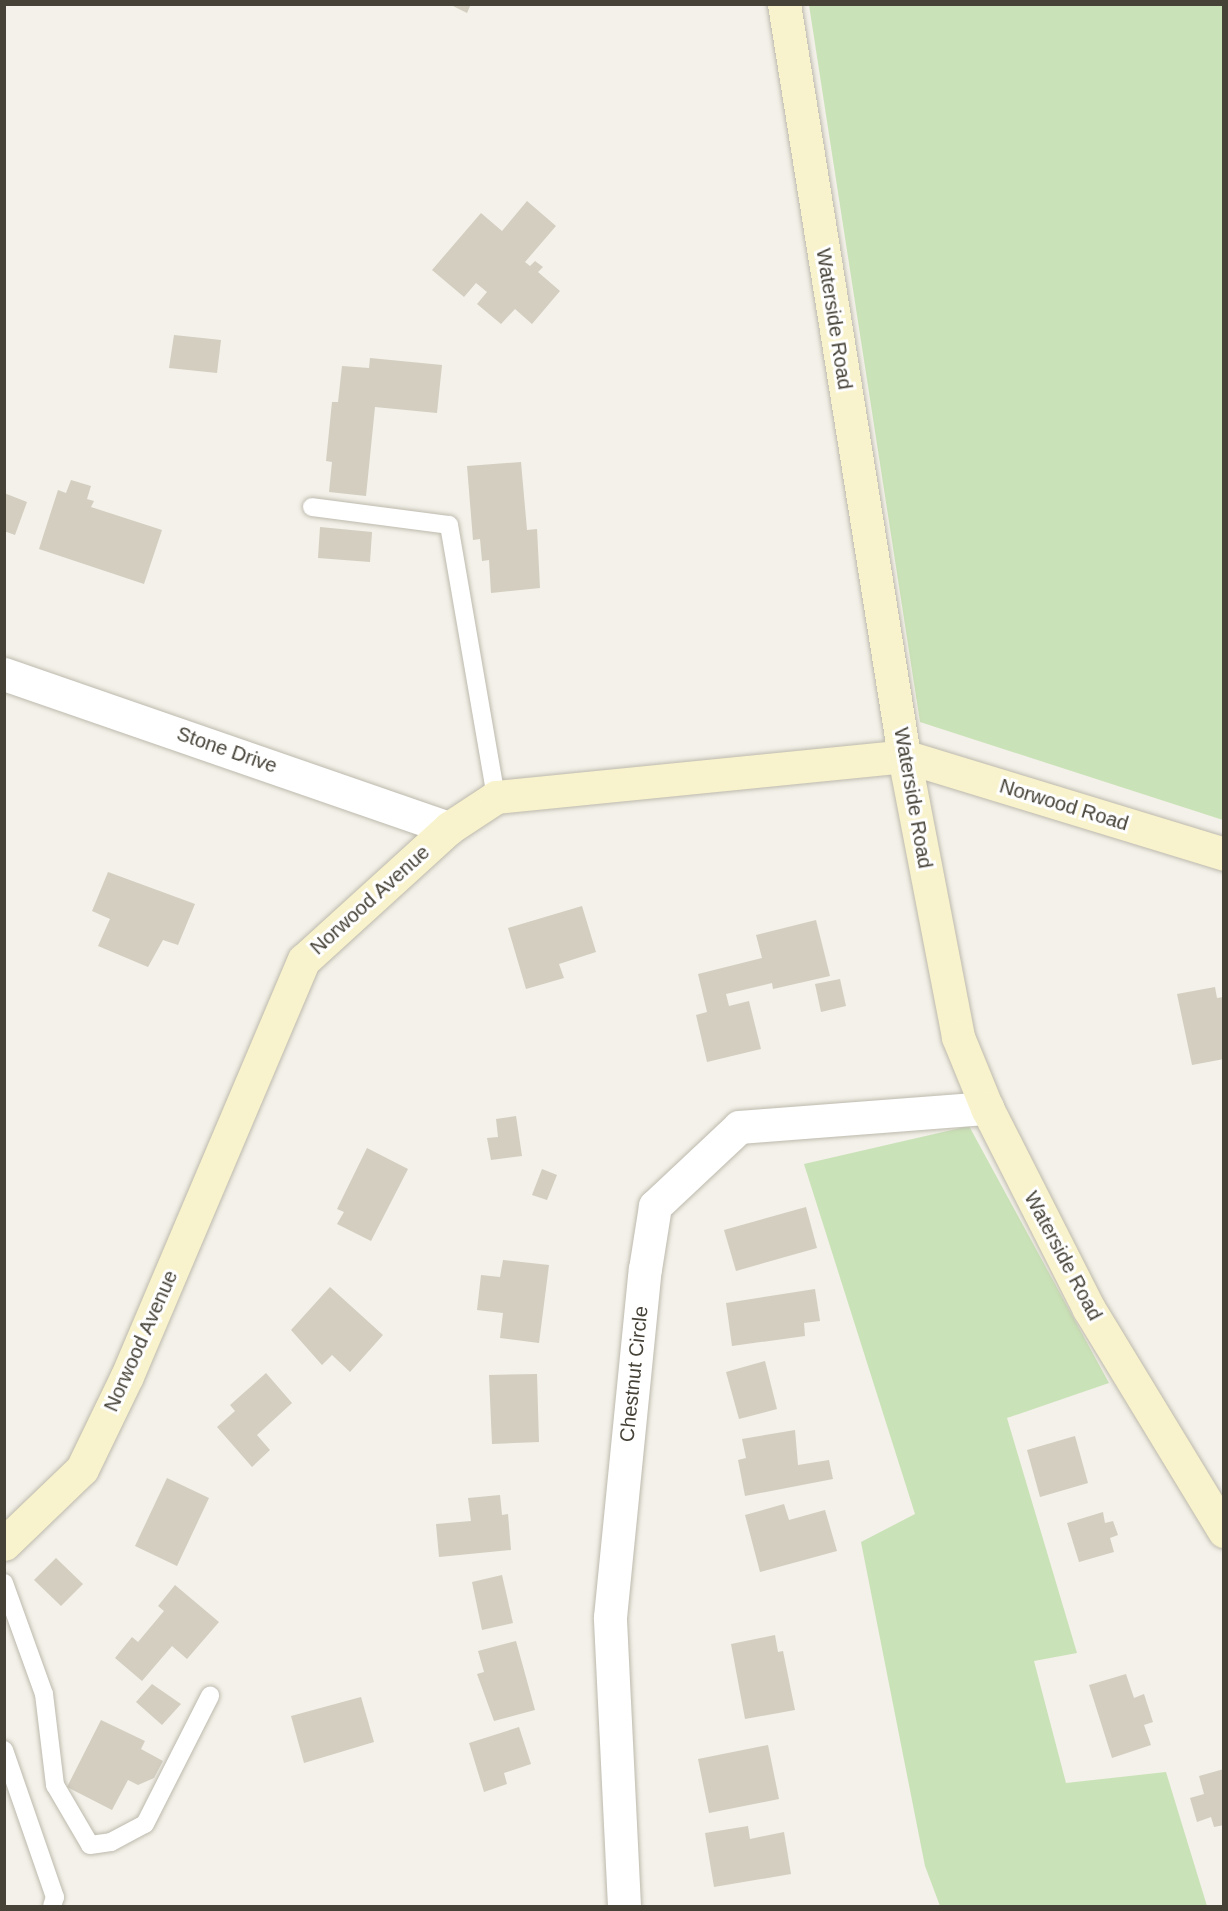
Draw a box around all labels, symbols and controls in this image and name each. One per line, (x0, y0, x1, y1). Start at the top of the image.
street label: Waterside Road (811, 247, 857, 391)
street label: Stone Drive (174, 722, 280, 778)
street label: Waterside Road (889, 726, 937, 870)
street label: Norwood Road (997, 774, 1131, 836)
street label: Norwood Avenue (305, 840, 435, 960)
street label: Waterside Road (1019, 1187, 1107, 1325)
street label: Norwood Avenue (99, 1266, 183, 1416)
street label: Chestnut Circle (615, 1305, 653, 1443)

